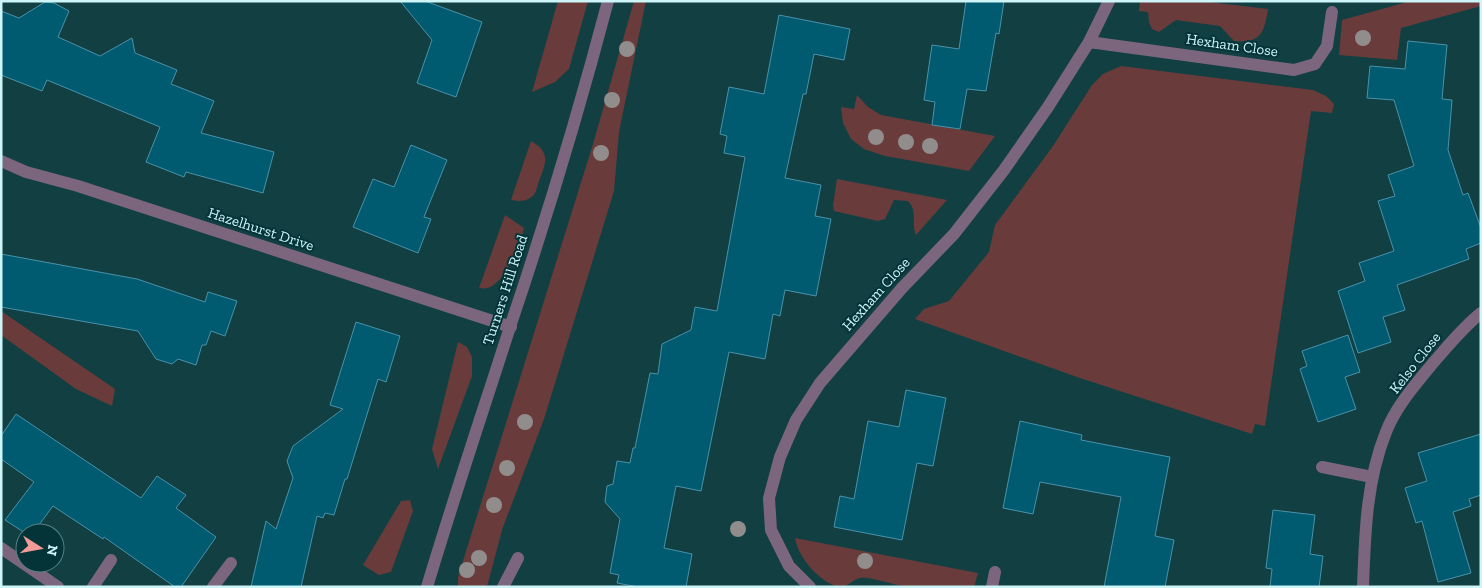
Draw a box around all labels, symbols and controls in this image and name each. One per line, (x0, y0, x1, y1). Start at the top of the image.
street label: Hexham Close (1185, 30, 1279, 60)
street label: Hazelhurst Drive (206, 203, 316, 255)
street label: Turners Hill Road (479, 232, 532, 348)
street label: Hexham Close (838, 254, 914, 334)
street label: Kelso Close (1385, 329, 1445, 397)
north arrow (15, 523, 65, 573)
text: N (43, 544, 62, 558)

